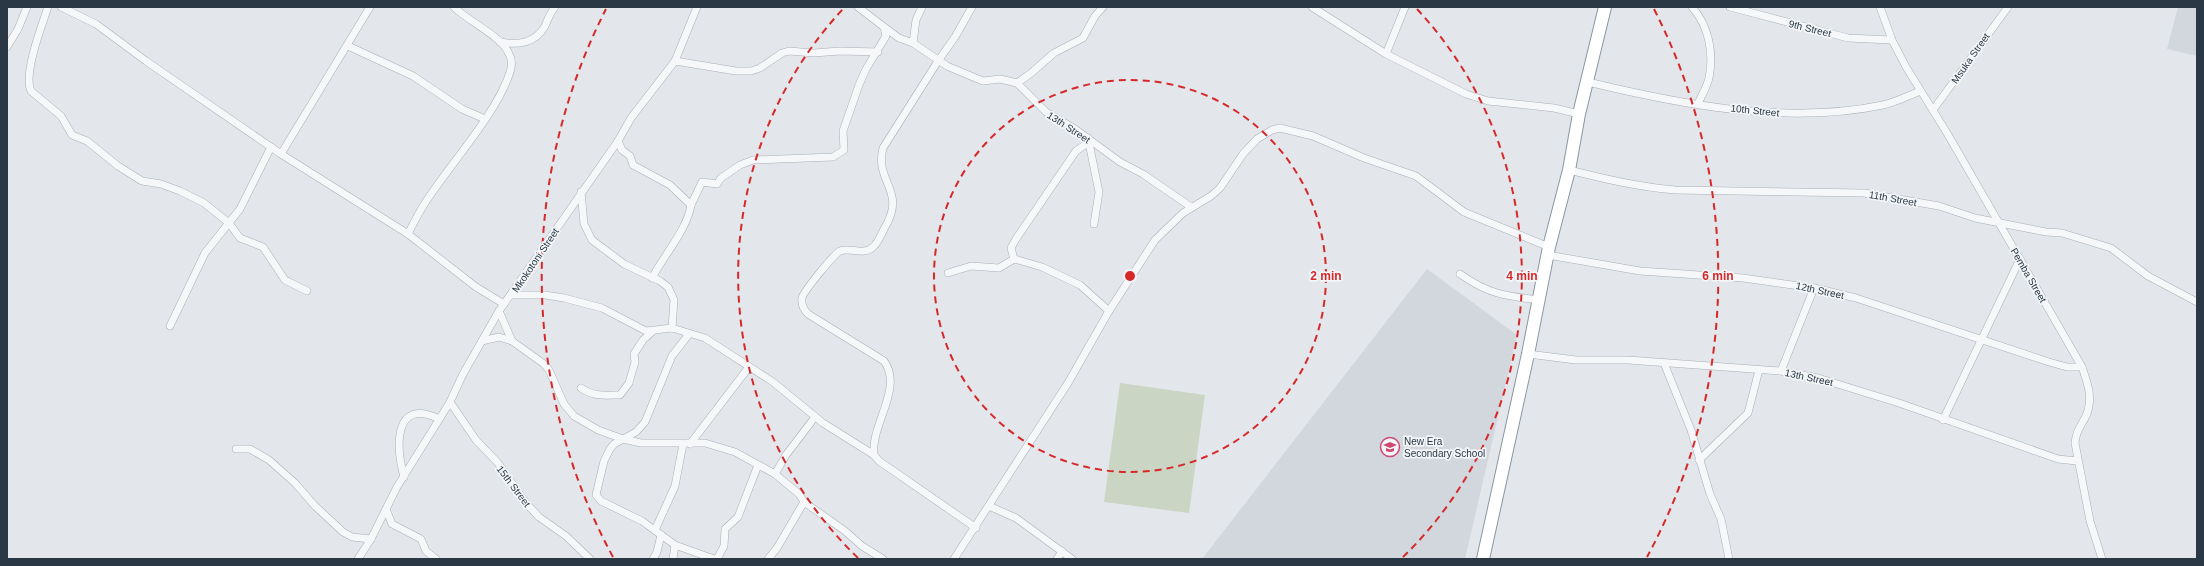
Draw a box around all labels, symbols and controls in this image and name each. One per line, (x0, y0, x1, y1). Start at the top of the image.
street label: 9th Street (1788, 18, 1832, 39)
street label: Msuka Street (1949, 31, 1992, 86)
street label: 10th Street (1730, 102, 1780, 119)
street label: 13th Street (1045, 109, 1092, 145)
street label: 11th Street (1868, 189, 1918, 208)
street label: Mkokotoni Street (510, 226, 561, 294)
street label: Pemba Street (2009, 246, 2049, 305)
centre of rings (1123, 269, 1137, 283)
text: 2 min (1310, 269, 1342, 283)
text: 4 min (1506, 269, 1538, 283)
text: 6 min (1702, 269, 1734, 283)
street label: 12th Street (1795, 280, 1845, 301)
street label: 13th Street (1784, 367, 1834, 388)
school or university icon: New Era Secondary School (1379, 436, 1401, 458)
place label: New Era Secondary School (1404, 436, 1485, 459)
street label: 15th Street (494, 463, 533, 509)

